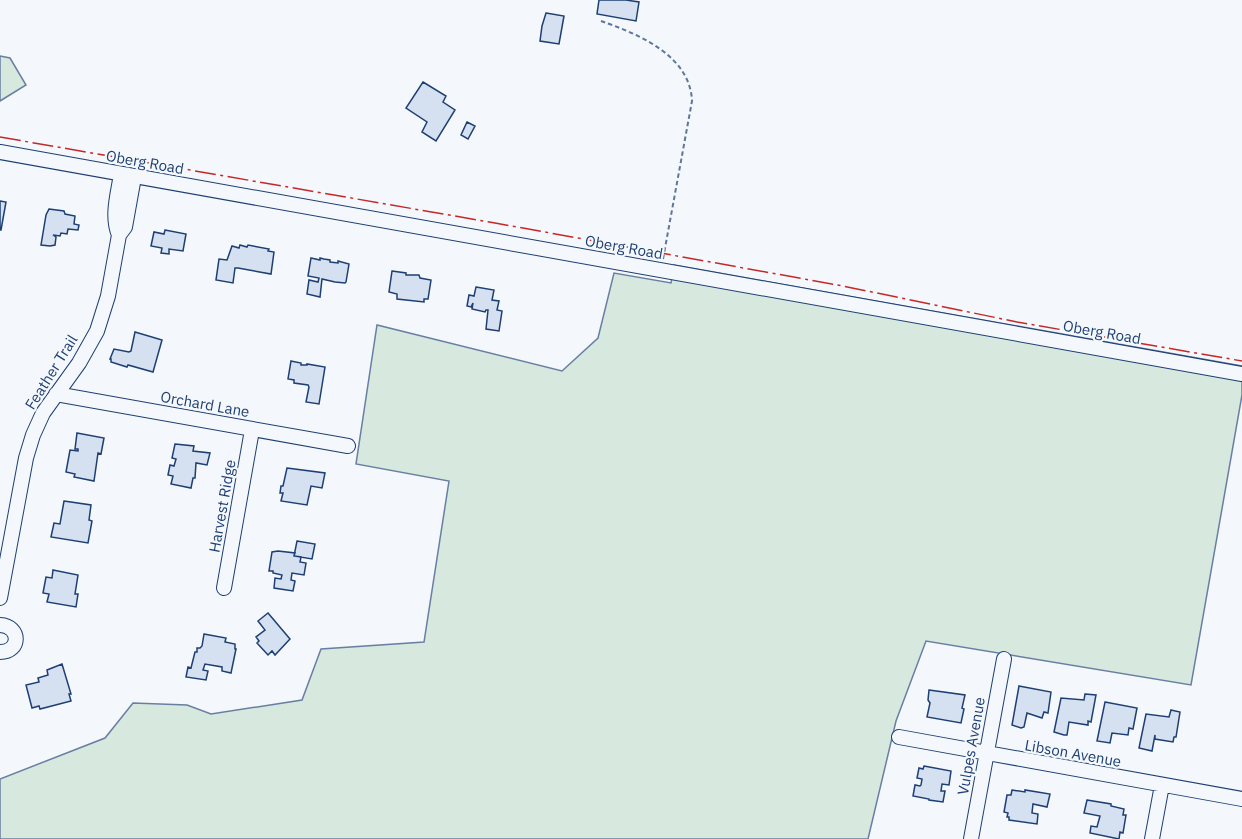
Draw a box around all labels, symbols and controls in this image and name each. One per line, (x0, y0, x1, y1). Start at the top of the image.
street label: Oberg Road (105, 146, 185, 178)
street label: Oberg Road (584, 231, 664, 263)
street label: Oberg Road (1062, 316, 1142, 348)
street label: Feather Trail (21, 331, 81, 413)
street label: Orchard Lane (159, 387, 251, 421)
street label: Harvest Ridge (204, 458, 240, 554)
street label: Vulpes Avenue (953, 695, 989, 797)
street label: Libson Avenue (1023, 735, 1123, 771)

